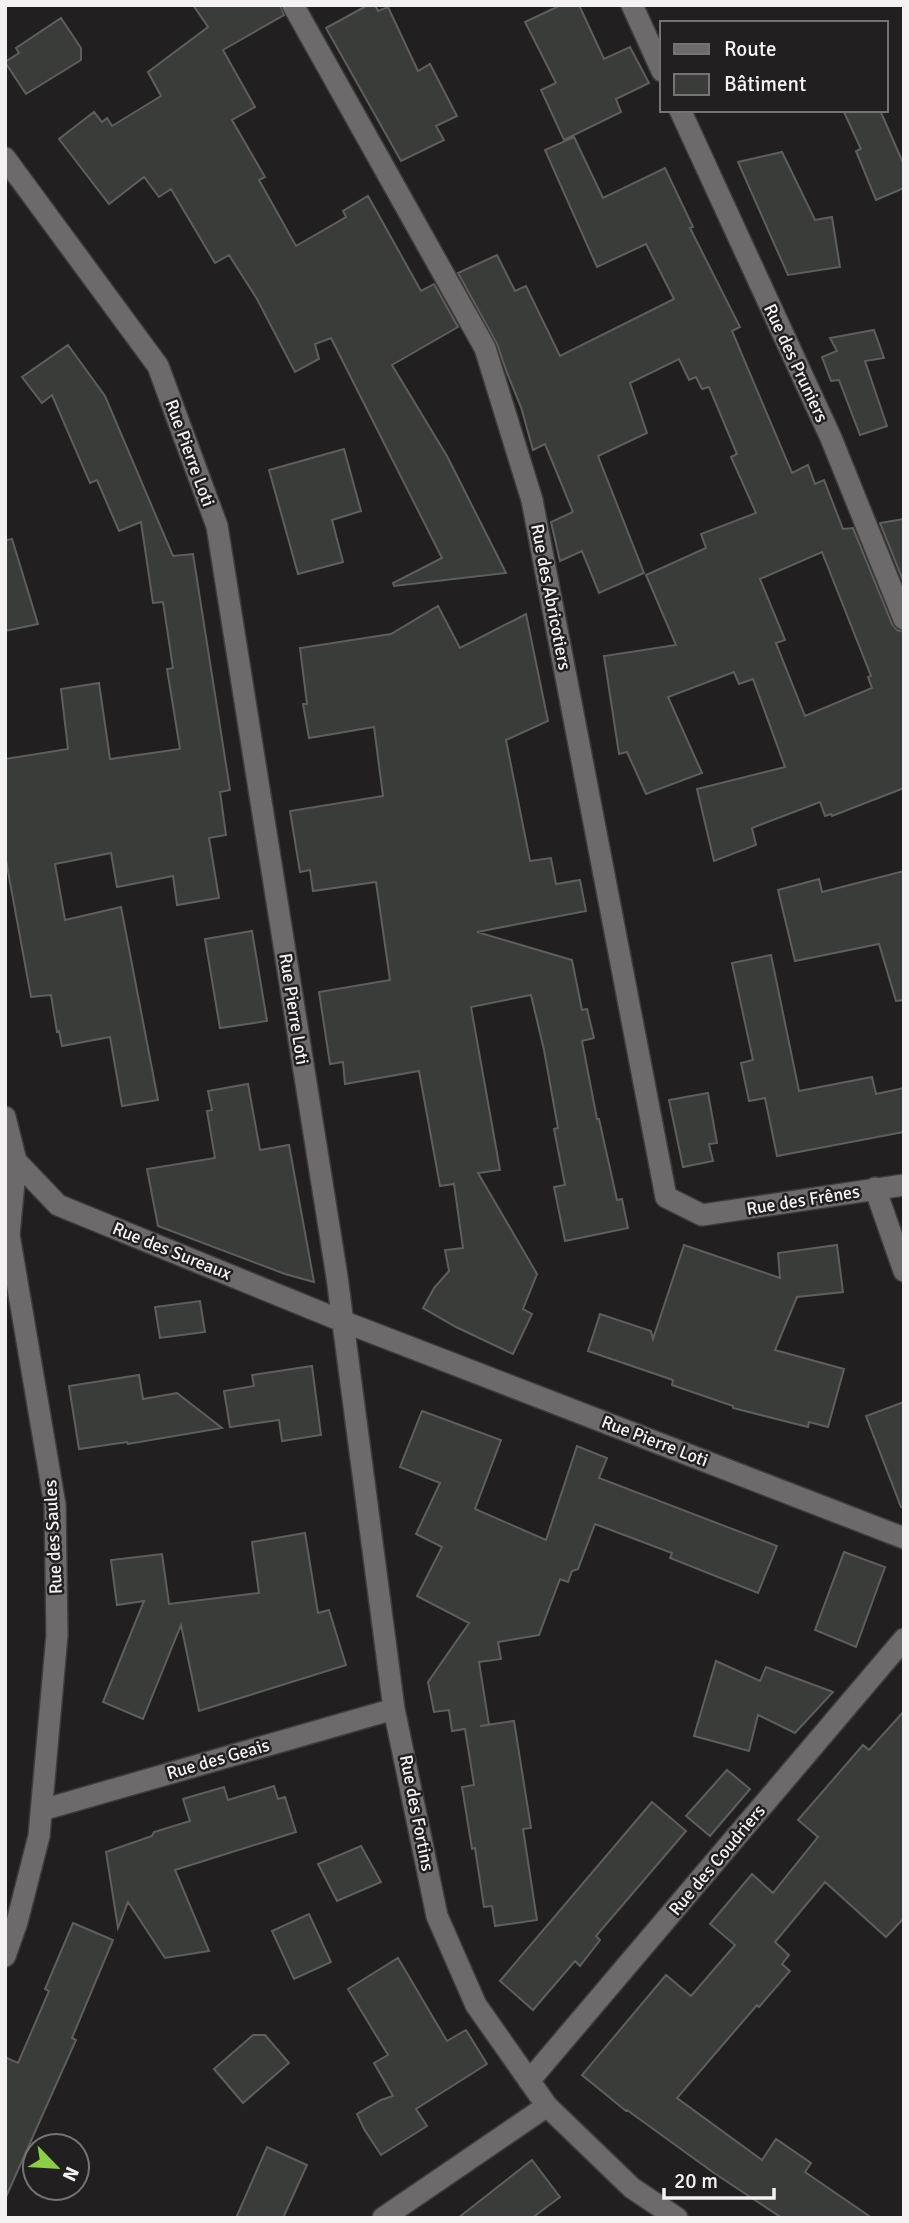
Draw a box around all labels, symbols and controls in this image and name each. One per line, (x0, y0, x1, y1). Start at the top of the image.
legend (660, 21, 888, 112)
text: Route (724, 36, 776, 62)
text: Bâtiment (724, 71, 806, 97)
street label: Rue des Pruniers (759, 300, 833, 426)
street label: Rue Pierre Loti (160, 396, 220, 510)
street label: Rue des Abricotiers (526, 522, 576, 672)
street label: Rue Pierre Loti (274, 952, 314, 1066)
street label: Rue des Frênes (745, 1180, 861, 1220)
street label: Rue des Sureaux (109, 1217, 235, 1285)
street label: Rue Pierre Loti (598, 1411, 712, 1471)
street label: Rue des Saules (39, 1479, 67, 1595)
street label: Rue des Geais (164, 1734, 272, 1784)
street label: Rue des Fortins (395, 1753, 439, 1873)
street label: Rue des Coudriers (664, 1800, 770, 1920)
north arrow (21, 2132, 91, 2202)
scale bar (664, 2156, 774, 2200)
text: N (57, 2163, 84, 2185)
text: 20 m (674, 2168, 718, 2194)

